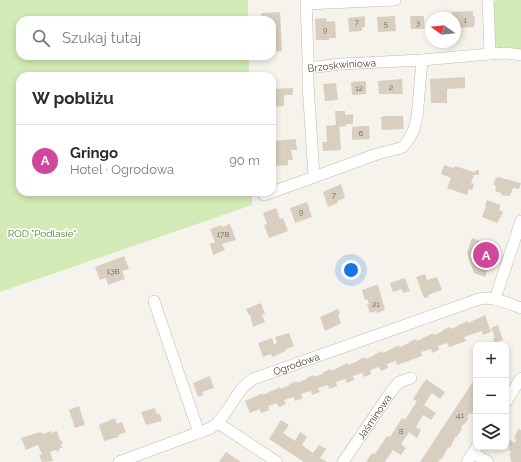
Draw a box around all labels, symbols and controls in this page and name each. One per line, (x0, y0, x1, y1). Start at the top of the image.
north arrow (425, 12, 461, 48)
house number: 1 (463, 15, 467, 25)
search box (16, 16, 276, 60)
house number: 7 (355, 17, 360, 27)
house number: 3 (416, 18, 420, 28)
house number: 5 (384, 19, 389, 29)
house number: 9 (323, 25, 328, 35)
icon: search (30, 27, 52, 49)
text: Szukaj tutaj (62, 29, 141, 47)
street label: Brzoskwiniowa (307, 57, 376, 74)
house number: 2 (389, 82, 393, 92)
house number: 12 (355, 83, 363, 93)
text: W pobliżu (32, 88, 114, 108)
house number: 6 (359, 128, 364, 138)
text: Gringo (70, 144, 118, 162)
text: A (41, 153, 49, 168)
text: 90 m (229, 153, 260, 168)
text: Hotel · Ogrodowa (70, 162, 174, 177)
house number: 7 (332, 190, 337, 200)
house number: 9 (299, 207, 304, 217)
park label: ROD "Podlasie" (8, 228, 76, 239)
house number: 17B (217, 229, 230, 239)
pin: A (473, 240, 499, 270)
your location (341, 260, 361, 280)
house number: 13B (106, 266, 120, 276)
house number: 21 (372, 299, 380, 309)
map controls (473, 342, 509, 450)
button: + (473, 342, 509, 378)
street label: Ogrodowa (272, 350, 321, 377)
button: − (473, 378, 509, 414)
street label: Jaśminowa (355, 392, 393, 441)
house number: 41 (456, 410, 464, 420)
button: layers (473, 414, 509, 450)
house number: 8 (399, 426, 404, 436)

